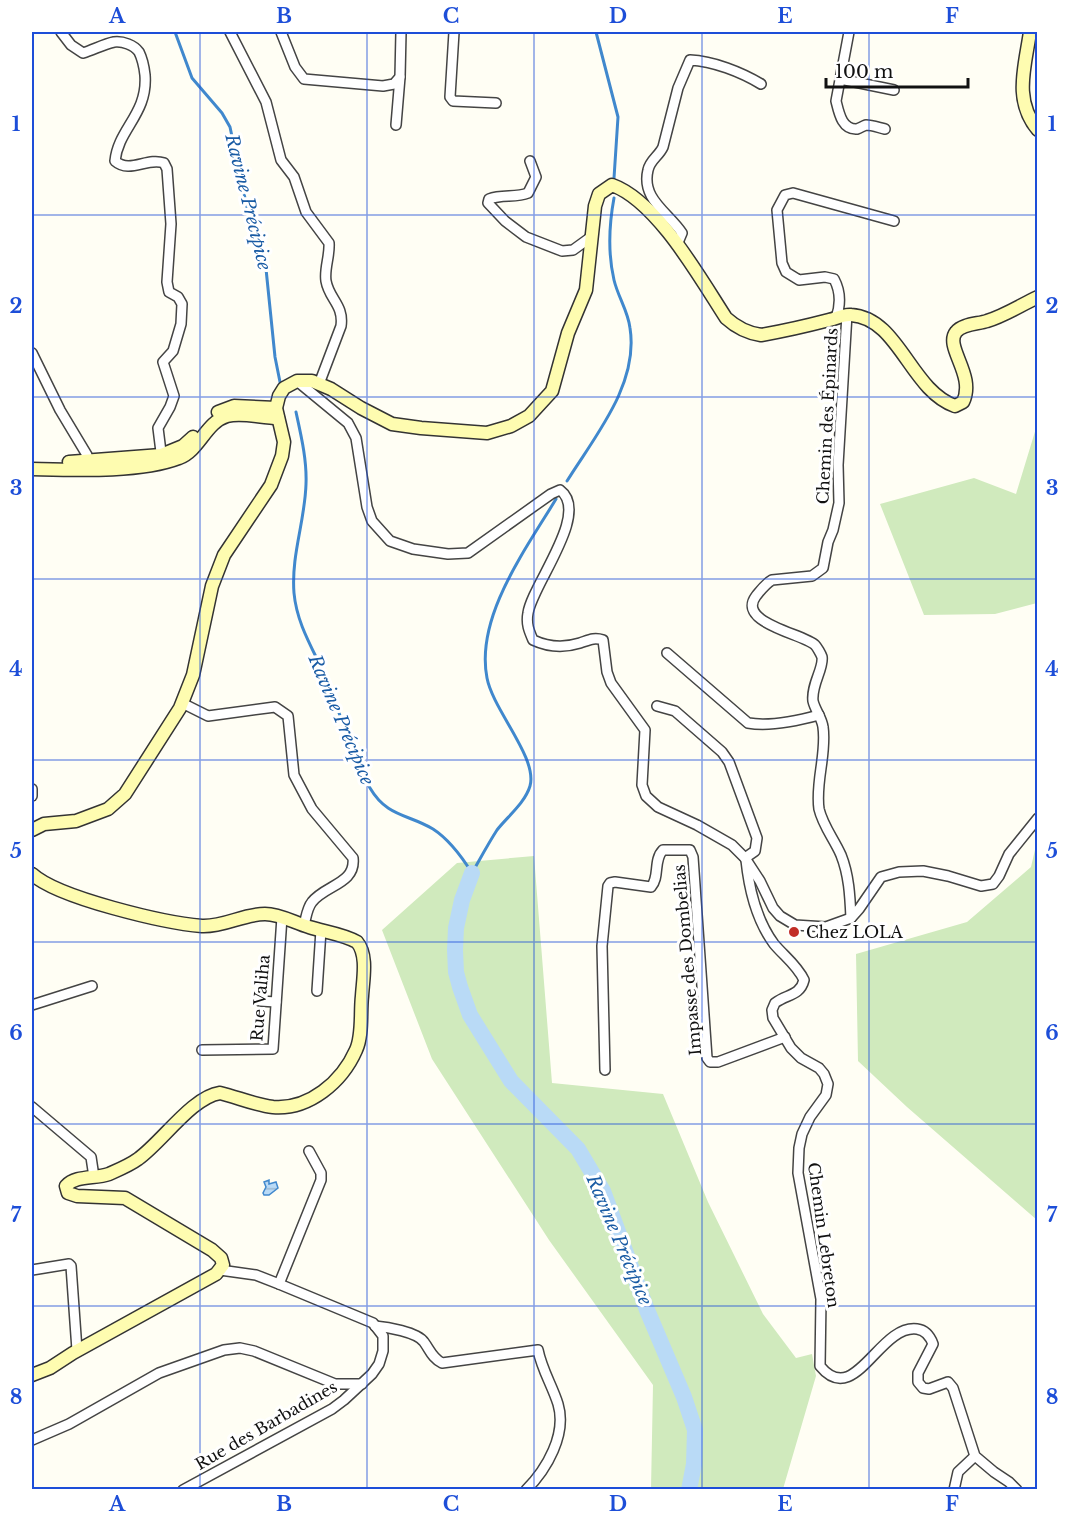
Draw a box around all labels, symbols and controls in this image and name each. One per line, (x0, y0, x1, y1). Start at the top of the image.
text: A (108, 4, 126, 28)
text: B (276, 4, 292, 28)
text: C (443, 4, 459, 28)
text: D (609, 4, 627, 28)
text: E (777, 4, 793, 28)
text: F (945, 4, 959, 28)
scale bar (826, 51, 968, 89)
text: 100 m (835, 61, 893, 83)
text: 1 (12, 112, 21, 136)
text: 1 (1048, 112, 1057, 136)
water label: Ravine Précipice (220, 131, 276, 272)
text: 2 (9, 294, 23, 318)
text: 2 (1045, 294, 1059, 318)
street label: Chemin des Épinards (812, 327, 842, 505)
text: 3 (10, 476, 22, 500)
text: 3 (1046, 476, 1058, 500)
water label: Ravine Précipice (303, 650, 378, 789)
text: 4 (9, 657, 23, 681)
text: 4 (1045, 657, 1059, 681)
text: 5 (10, 839, 22, 863)
text: 5 (1046, 839, 1058, 863)
street label: Impasse des Dombelias (669, 864, 705, 1056)
place label: Chez LOLA (806, 922, 904, 942)
marker: Chez LOLA (787, 925, 801, 939)
street label: Rue Valiha (246, 954, 274, 1042)
text: 6 (9, 1021, 23, 1045)
text: 6 (1045, 1021, 1059, 1045)
street label: Chemin Lebreton (804, 1161, 844, 1309)
water label: Ravine Précipice (581, 1170, 656, 1309)
text: 7 (11, 1203, 22, 1227)
text: 7 (1047, 1203, 1058, 1227)
street label: Rue des Barbadines (191, 1376, 341, 1474)
text: 8 (10, 1385, 22, 1409)
text: 8 (1046, 1385, 1058, 1409)
text: A (108, 1492, 126, 1516)
text: B (276, 1492, 292, 1516)
text: C (443, 1492, 459, 1516)
text: D (609, 1492, 627, 1516)
text: E (777, 1492, 793, 1516)
text: F (945, 1492, 959, 1516)

